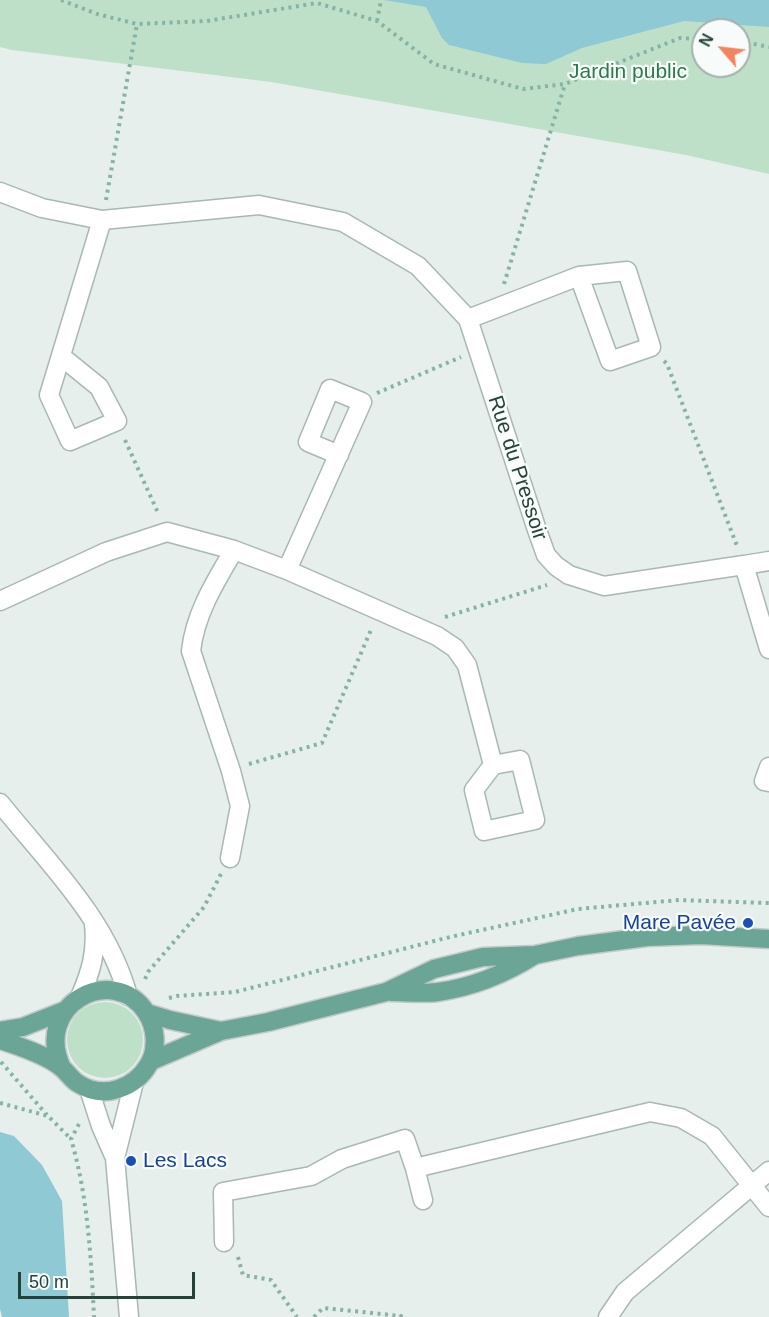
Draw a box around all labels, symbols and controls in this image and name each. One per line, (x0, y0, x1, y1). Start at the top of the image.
north arrow (691, 18, 751, 78)
text: N (696, 31, 717, 49)
park label: Jardin public (569, 59, 687, 85)
street label: Rue du Pressoir (482, 393, 552, 543)
place label: Mare Pavée (623, 910, 736, 936)
marker: Mare Pavée (741, 916, 755, 930)
place label: Les Lacs (143, 1148, 227, 1174)
marker: Les Lacs (124, 1154, 138, 1168)
scale bar (21, 1260, 198, 1298)
text: 50 m (29, 1272, 69, 1292)

